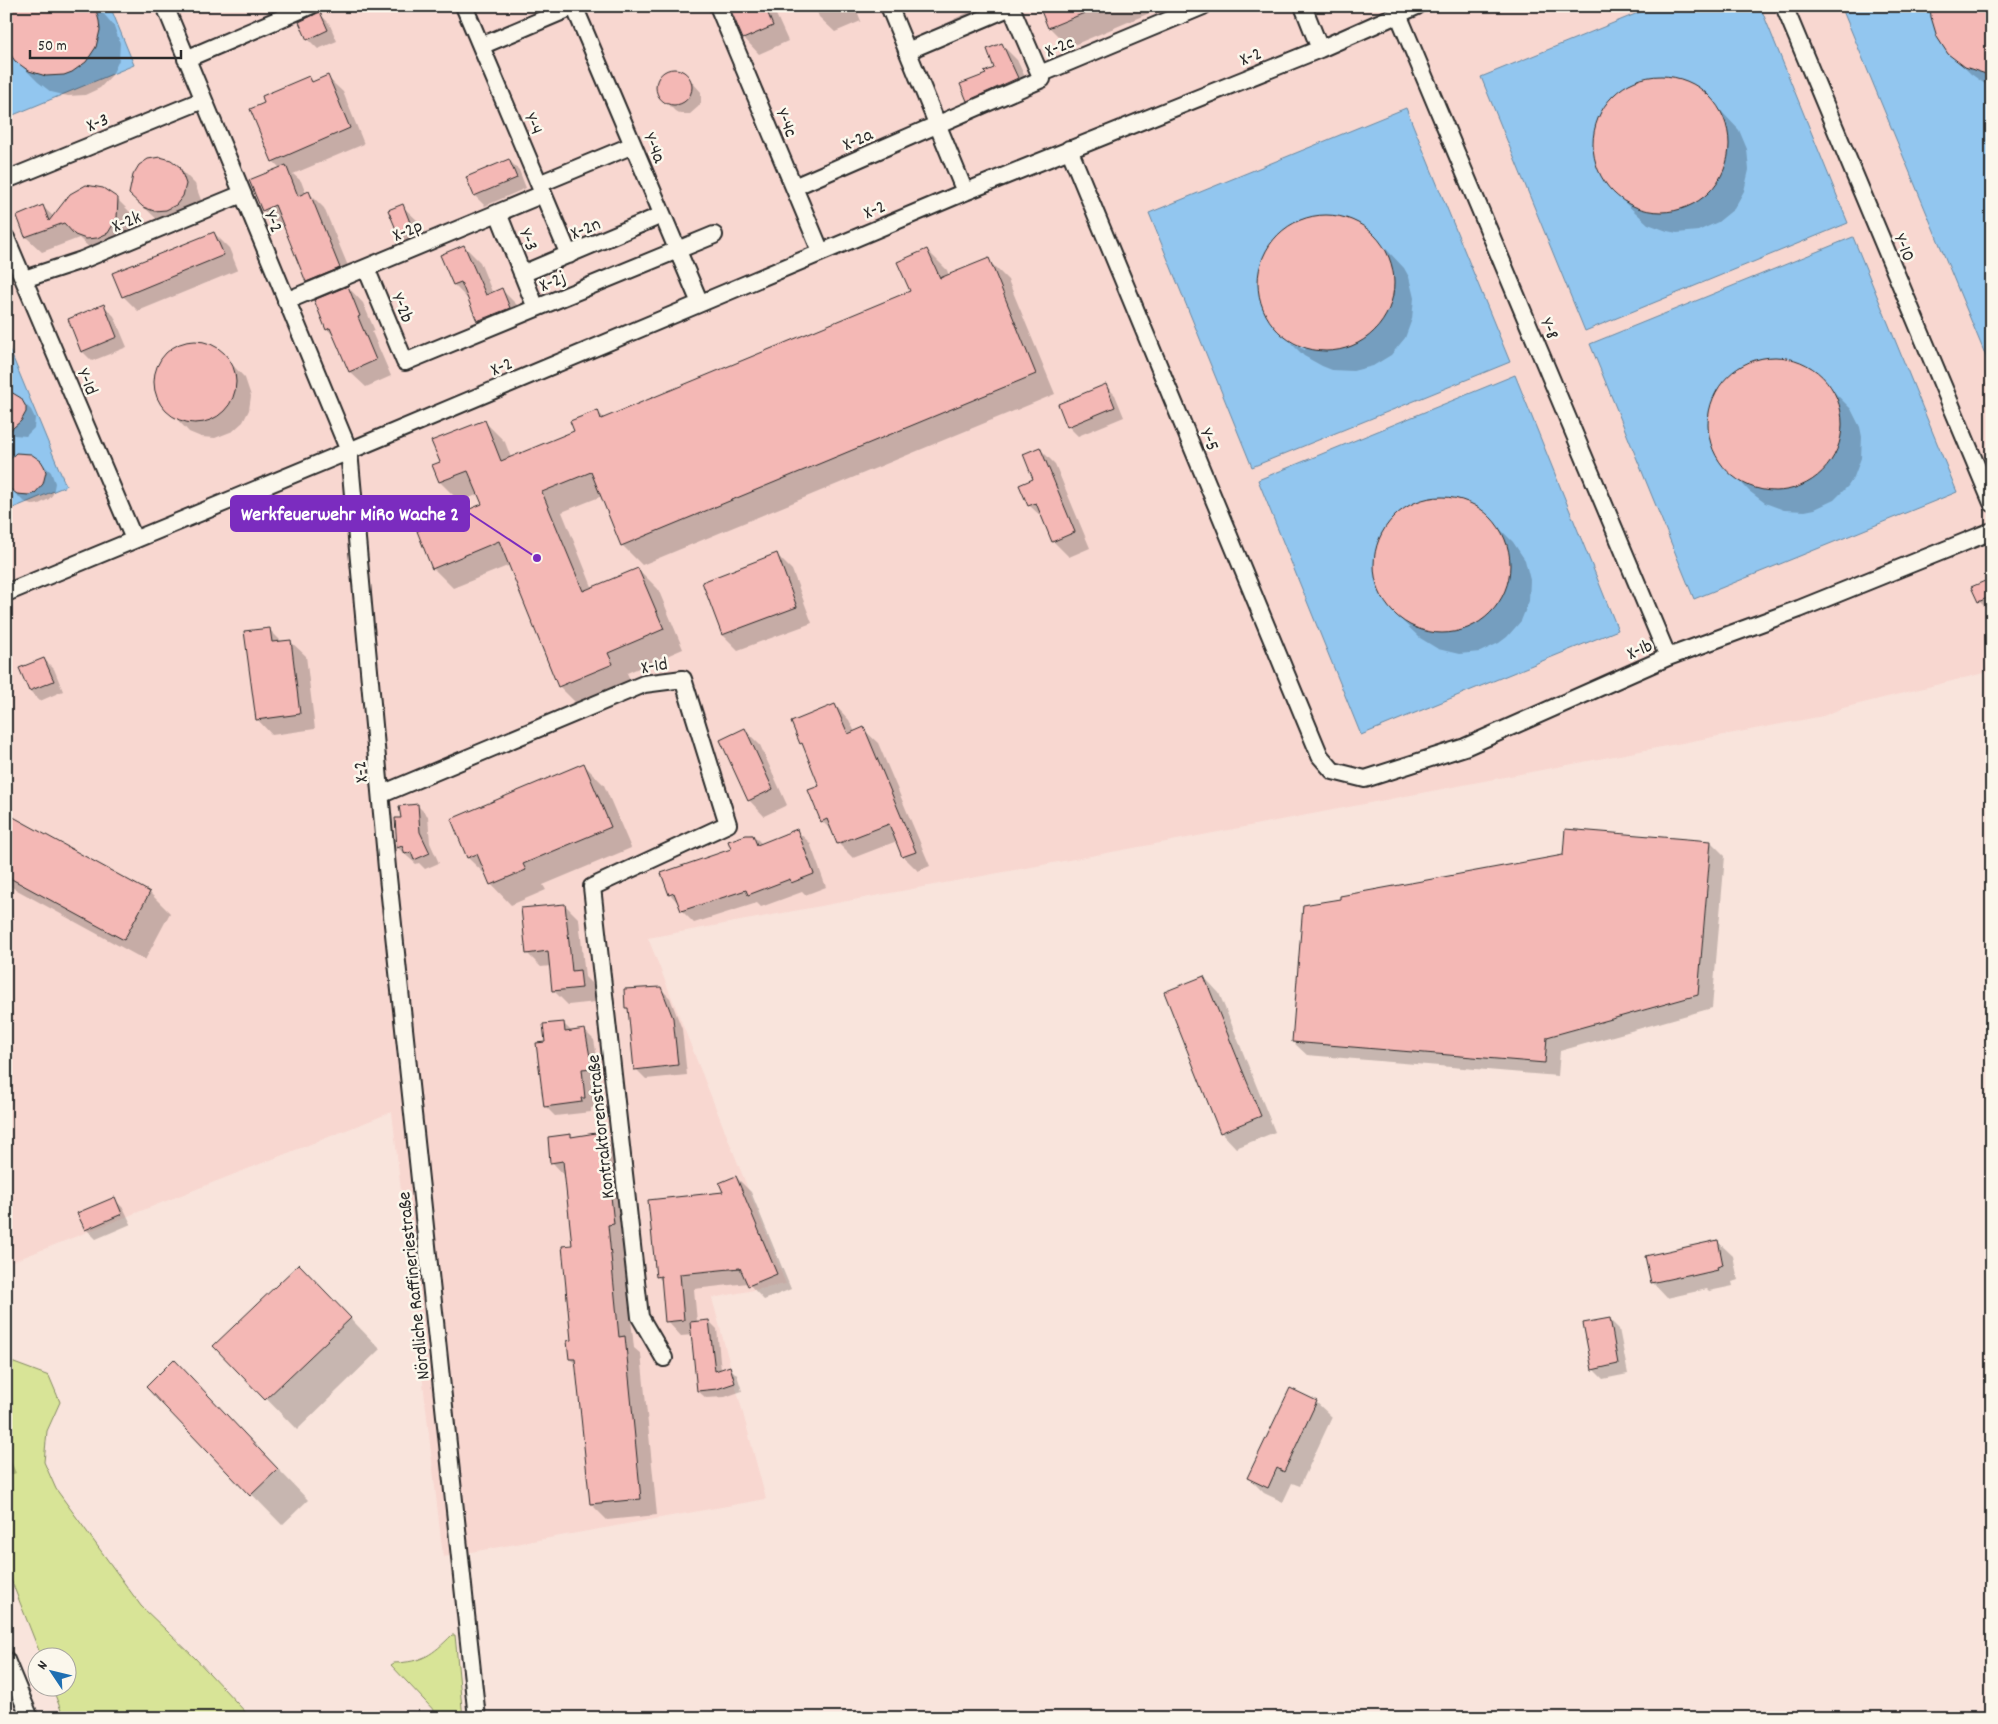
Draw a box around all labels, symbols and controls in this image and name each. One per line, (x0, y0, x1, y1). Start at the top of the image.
scale bar (30, 28, 181, 60)
street label: X-2c (1042, 30, 1079, 66)
text: 50 m (38, 36, 67, 58)
street label: X-2 (1236, 42, 1266, 75)
street label: Y-4c (767, 105, 803, 142)
street label: X-3 (83, 108, 113, 141)
street label: Y-4 (515, 109, 548, 139)
street label: X-2a (839, 122, 879, 160)
street label: Y-4a (634, 129, 672, 169)
street label: X-2 (860, 195, 891, 228)
street label: X-2k (109, 205, 146, 241)
street label: Y-2 (255, 207, 288, 237)
street label: X-2n (567, 212, 606, 249)
street label: X-2p (389, 214, 428, 251)
street label: Y-3 (510, 225, 543, 256)
street label: Y-10 (1885, 230, 1921, 267)
street label: X-2j (536, 266, 571, 301)
street label: Y-2b (382, 289, 419, 327)
street label: Y-8 (1531, 314, 1564, 344)
street label: X-2 (487, 352, 518, 385)
street label: Y-1d (68, 365, 103, 400)
street label: Y-5 (1191, 425, 1224, 456)
callout: Werkfeuerwehr MiRo Wache 2 (231, 496, 469, 531)
text: Werkfeuerwehr MiRo Wache 2 (241, 502, 459, 530)
street label: X-1b (1623, 634, 1658, 669)
street label: X-1d (639, 652, 670, 683)
street label: X-2 (348, 760, 377, 784)
street label: Kontraktorenstraße (581, 1053, 623, 1200)
street label: Nördliche Raffineriestraße (392, 1190, 439, 1381)
north arrow (28, 1646, 78, 1696)
text: N (33, 1657, 53, 1674)

